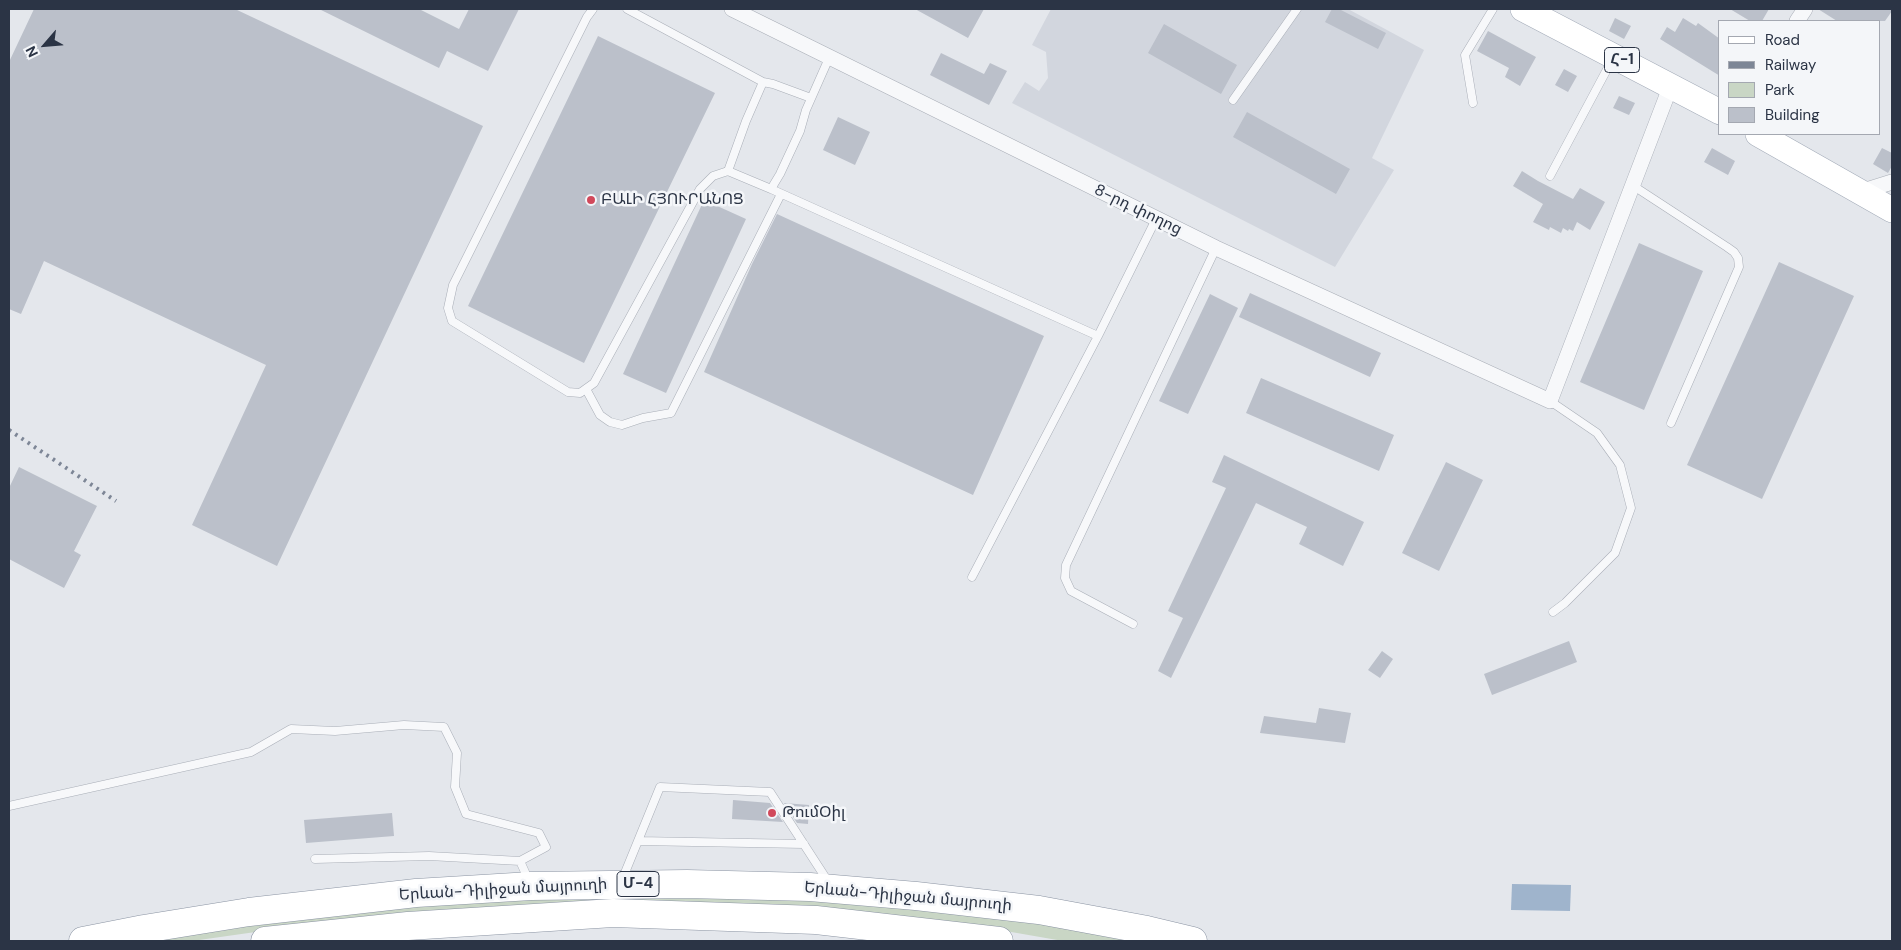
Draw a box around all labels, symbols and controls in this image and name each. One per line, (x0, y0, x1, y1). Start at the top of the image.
north arrow (20, 20, 70, 70)
legend (1718, 20, 1881, 135)
text: Road (1765, 30, 1800, 50)
text: N (21, 43, 42, 60)
road number: Հ-1 (1604, 48, 1640, 72)
text: Railway (1765, 55, 1816, 75)
text: Park (1765, 80, 1795, 100)
text: Building (1765, 105, 1820, 125)
street label: 8-րդ փողոց (1091, 181, 1185, 239)
place label: ԲԱԼԻ ՀՅՈՒՐԱՆՈՑ (601, 190, 744, 210)
marker: ԲԱԼԻ ՀՅՈՒՐԱՆՈՑ (585, 194, 597, 206)
place label: ԹումՕիլ (782, 803, 845, 823)
marker: ԹումՕիլ (766, 807, 778, 819)
road number: Մ-4 (617, 872, 659, 896)
street label: Երևան-Դիլիջան մայրուղի (398, 875, 608, 905)
street label: Երևան-Դիլիջան մայրուղի (803, 878, 1013, 916)

